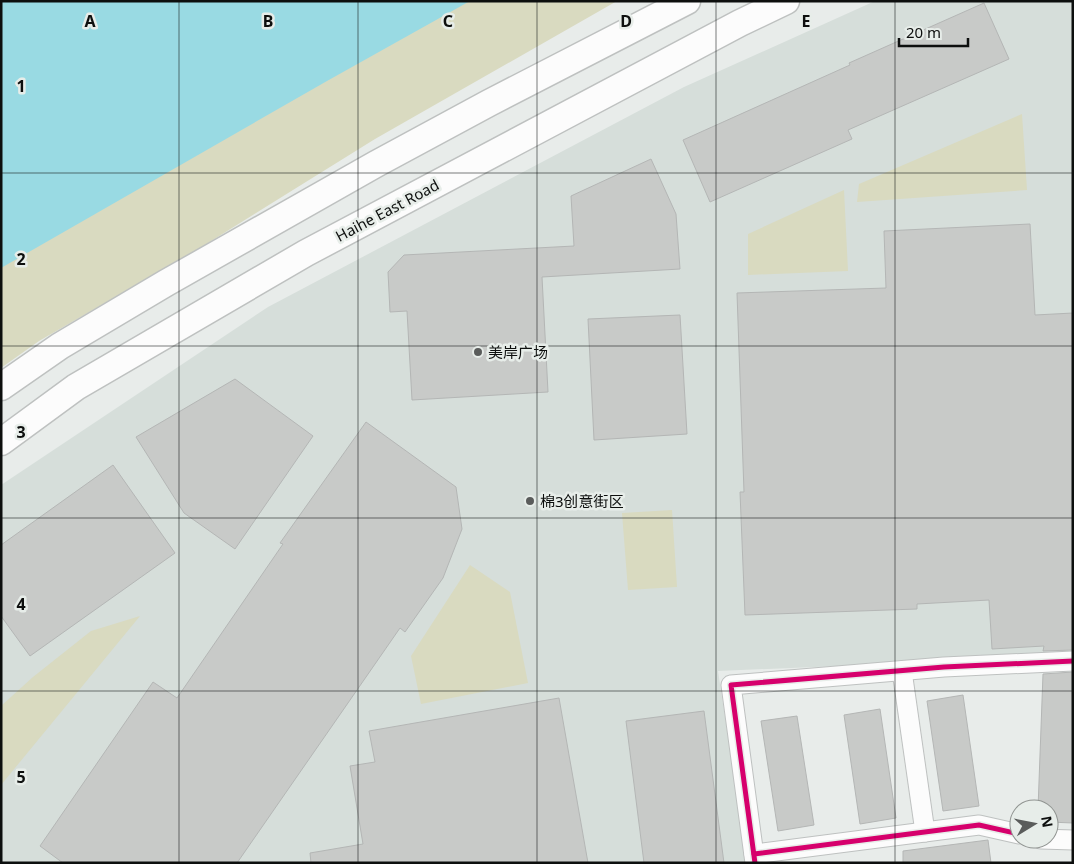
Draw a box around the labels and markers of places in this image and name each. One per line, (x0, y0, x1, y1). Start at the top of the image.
place label: 美岸广场 (488, 342, 548, 362)
marker: 美岸广场 (472, 346, 484, 358)
place label: 棉3创意街区 (540, 491, 624, 511)
marker: 棉3创意街区 (524, 495, 536, 507)

